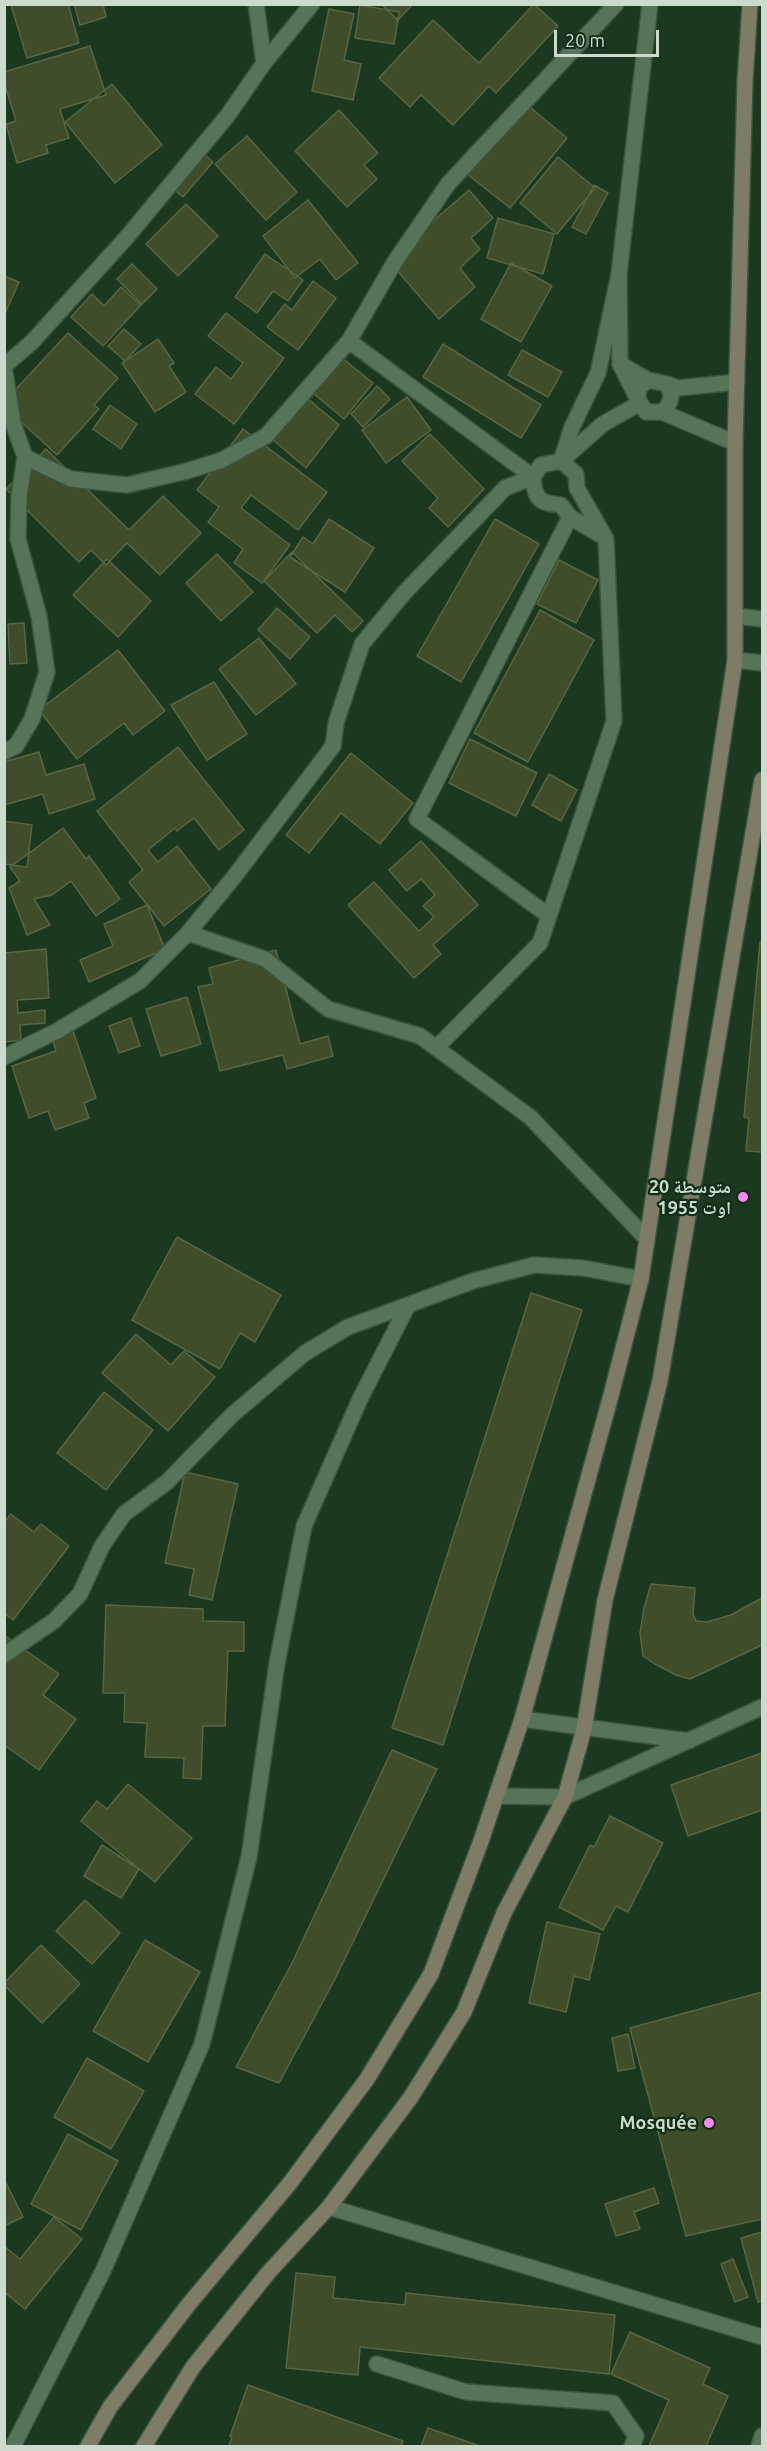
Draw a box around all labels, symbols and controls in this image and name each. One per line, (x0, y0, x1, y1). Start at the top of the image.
scale bar (557, 18, 662, 56)
text: 20 m (565, 30, 605, 50)
place label: متوسطة 20 اوت 1955 (649, 1176, 731, 1218)
marker: متوسطة 20 اوت 1955 (736, 1190, 750, 1204)
place label: Mosquée (620, 2112, 697, 2134)
marker: Mosquée (702, 2116, 716, 2130)

